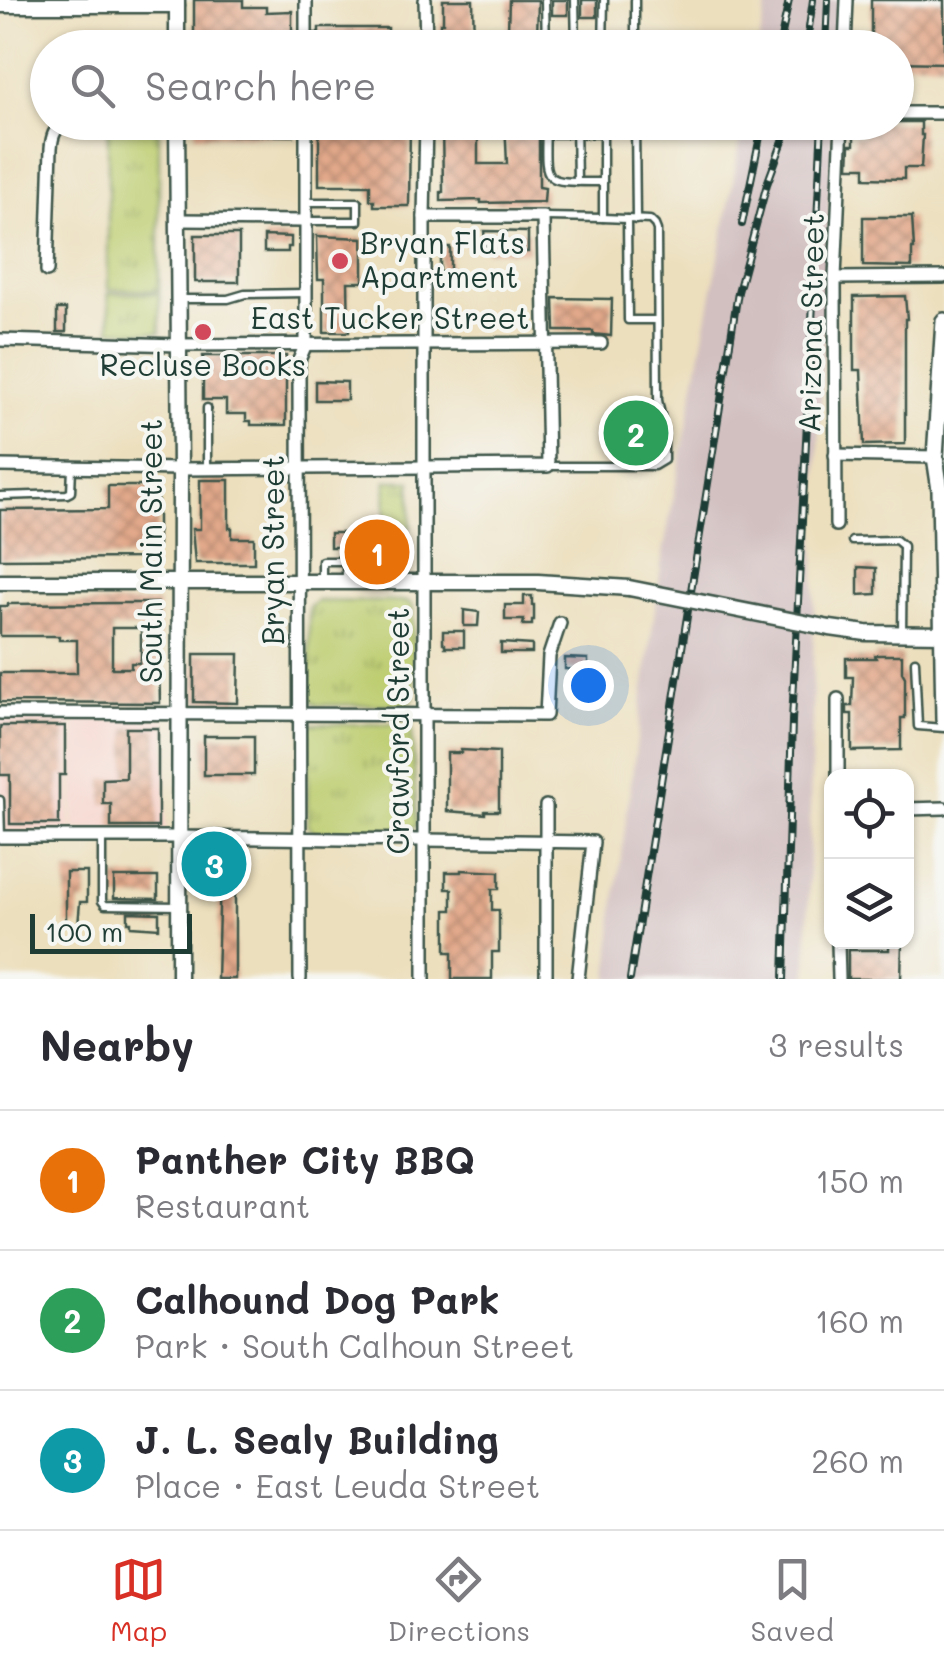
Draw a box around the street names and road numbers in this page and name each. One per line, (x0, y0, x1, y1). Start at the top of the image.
street label: Arizona Street (788, 213, 832, 433)
street label: East Tucker Street (251, 297, 529, 337)
street label: South Main Street (130, 419, 170, 683)
street label: Bryan Street (252, 455, 292, 645)
street label: Crawford Street (377, 607, 417, 855)

